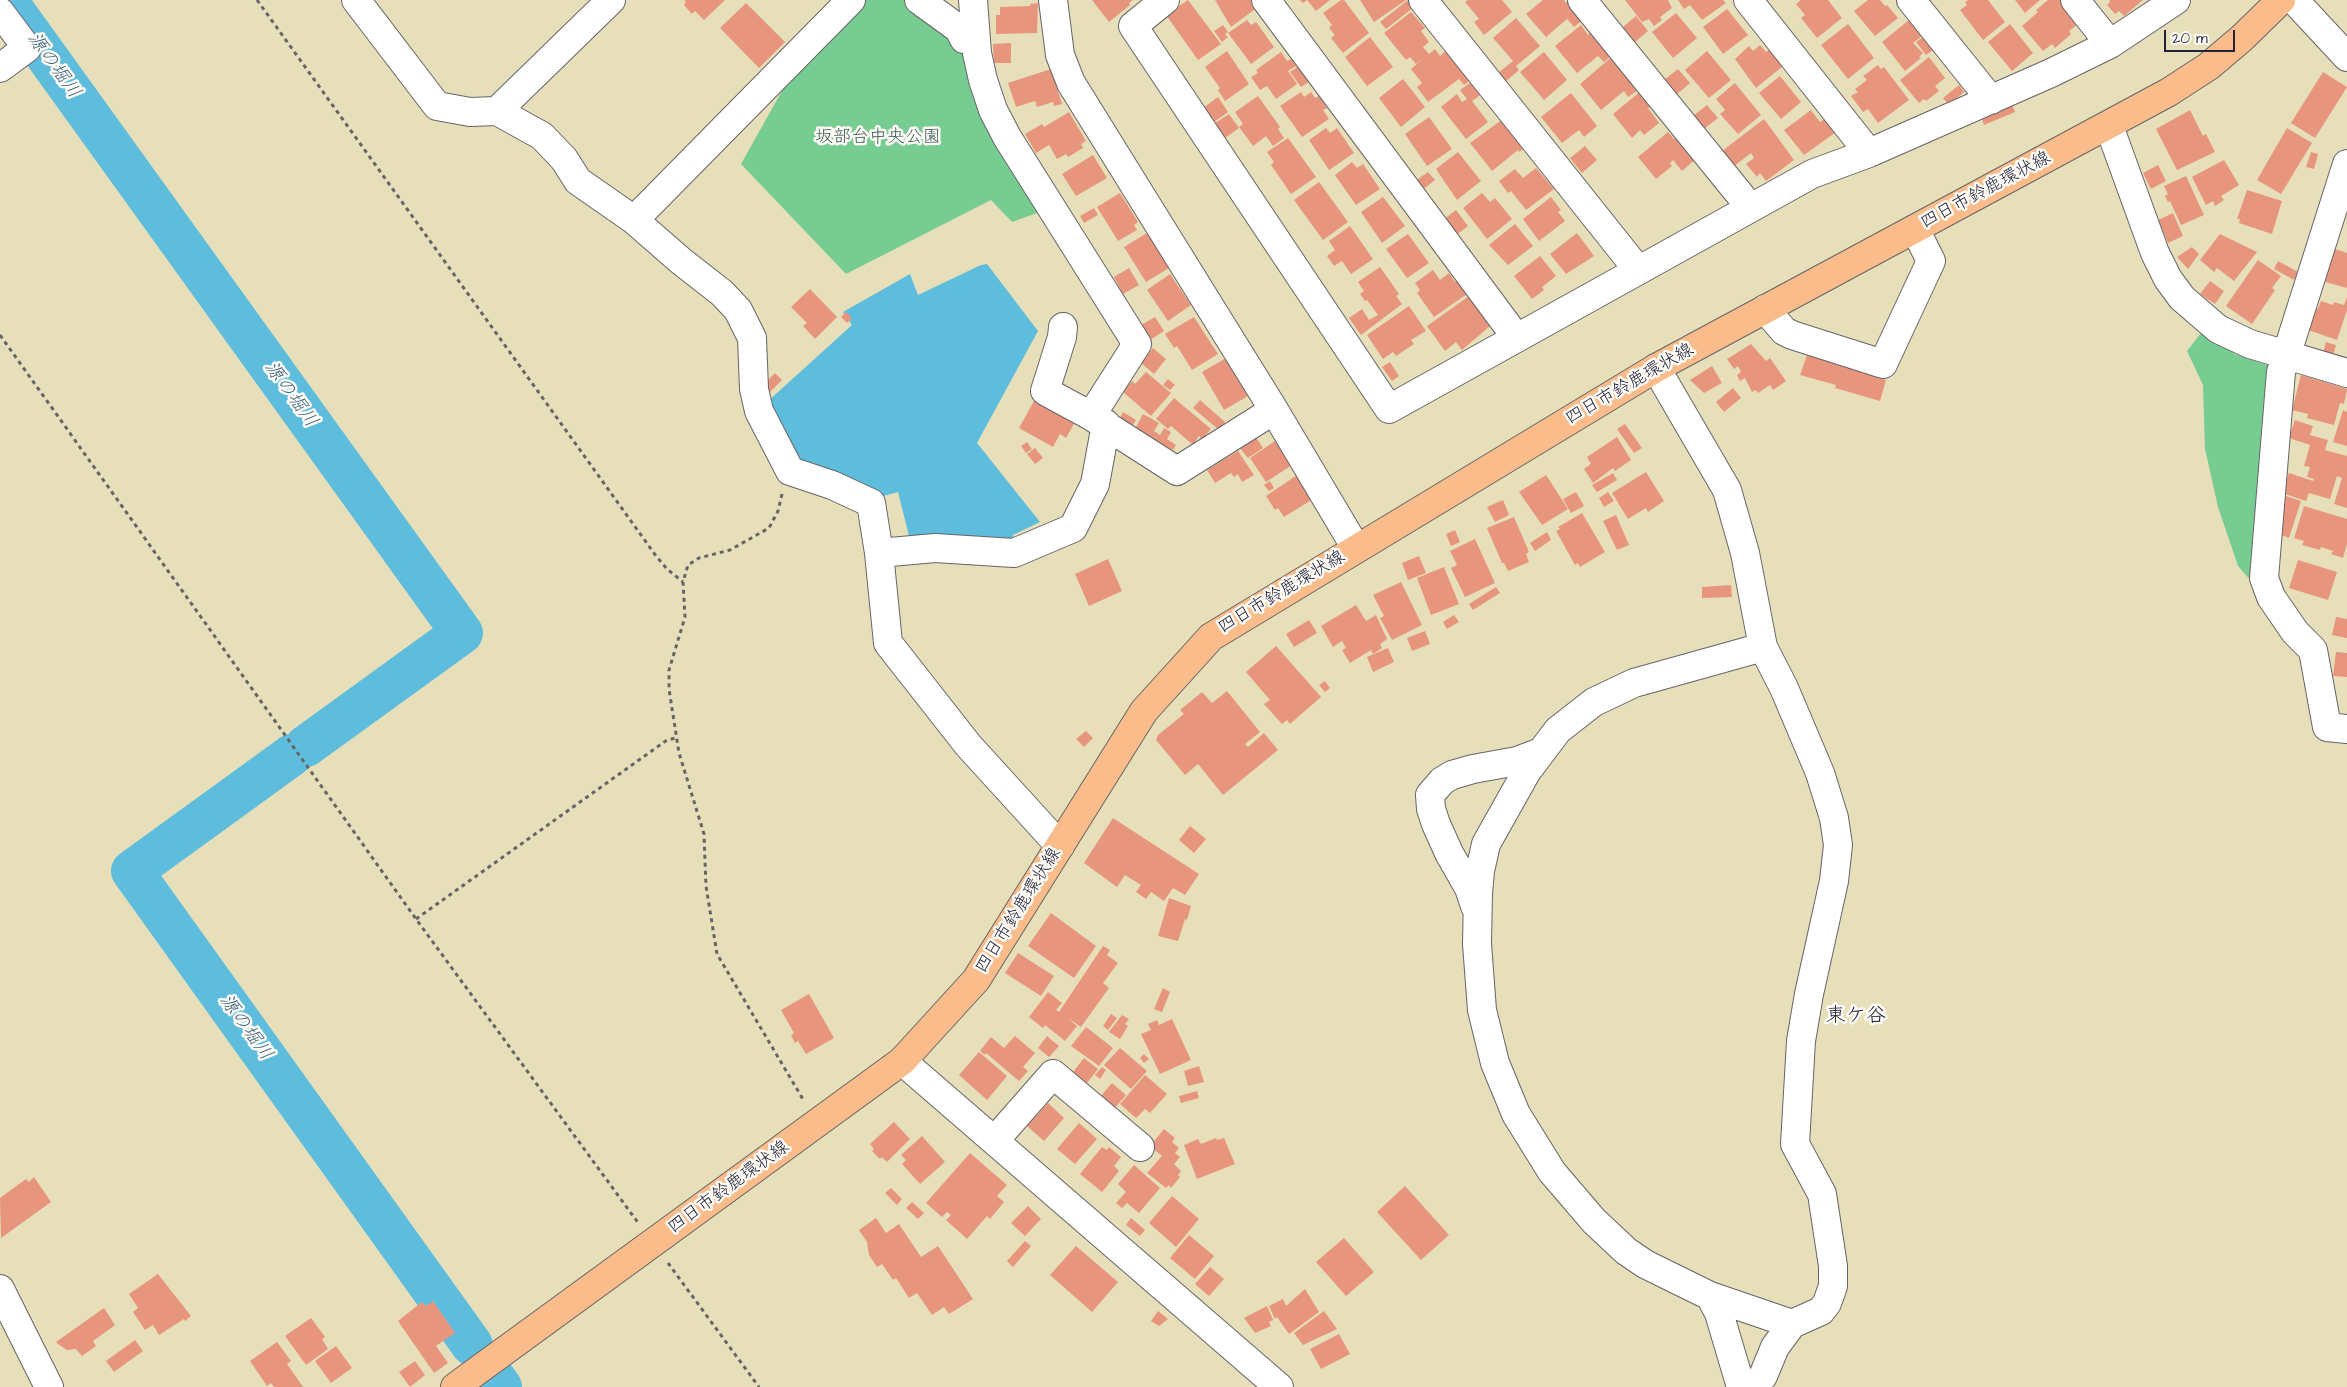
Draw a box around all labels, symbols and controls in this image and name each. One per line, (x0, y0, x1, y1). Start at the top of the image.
scale bar (2167, 20, 2238, 52)
text: 20 m (2172, 28, 2208, 49)
water label: 源の堀川 (21, 29, 85, 103)
park label: 坂部台中央公園 (815, 127, 941, 149)
street label: 四日市鈴鹿環状線 (1917, 148, 2055, 234)
street label: 四日市鈴鹿環状線 (1562, 340, 1698, 430)
water label: 源の堀川 (258, 358, 322, 432)
street label: 四日市鈴鹿環状線 (1215, 547, 1349, 639)
street label: 四日市鈴鹿環状線 (972, 844, 1066, 978)
water label: 源の堀川 (213, 991, 277, 1065)
district label: 東ケ谷 (1826, 1005, 1886, 1029)
street label: 四日市鈴鹿環状線 (664, 1137, 794, 1239)

